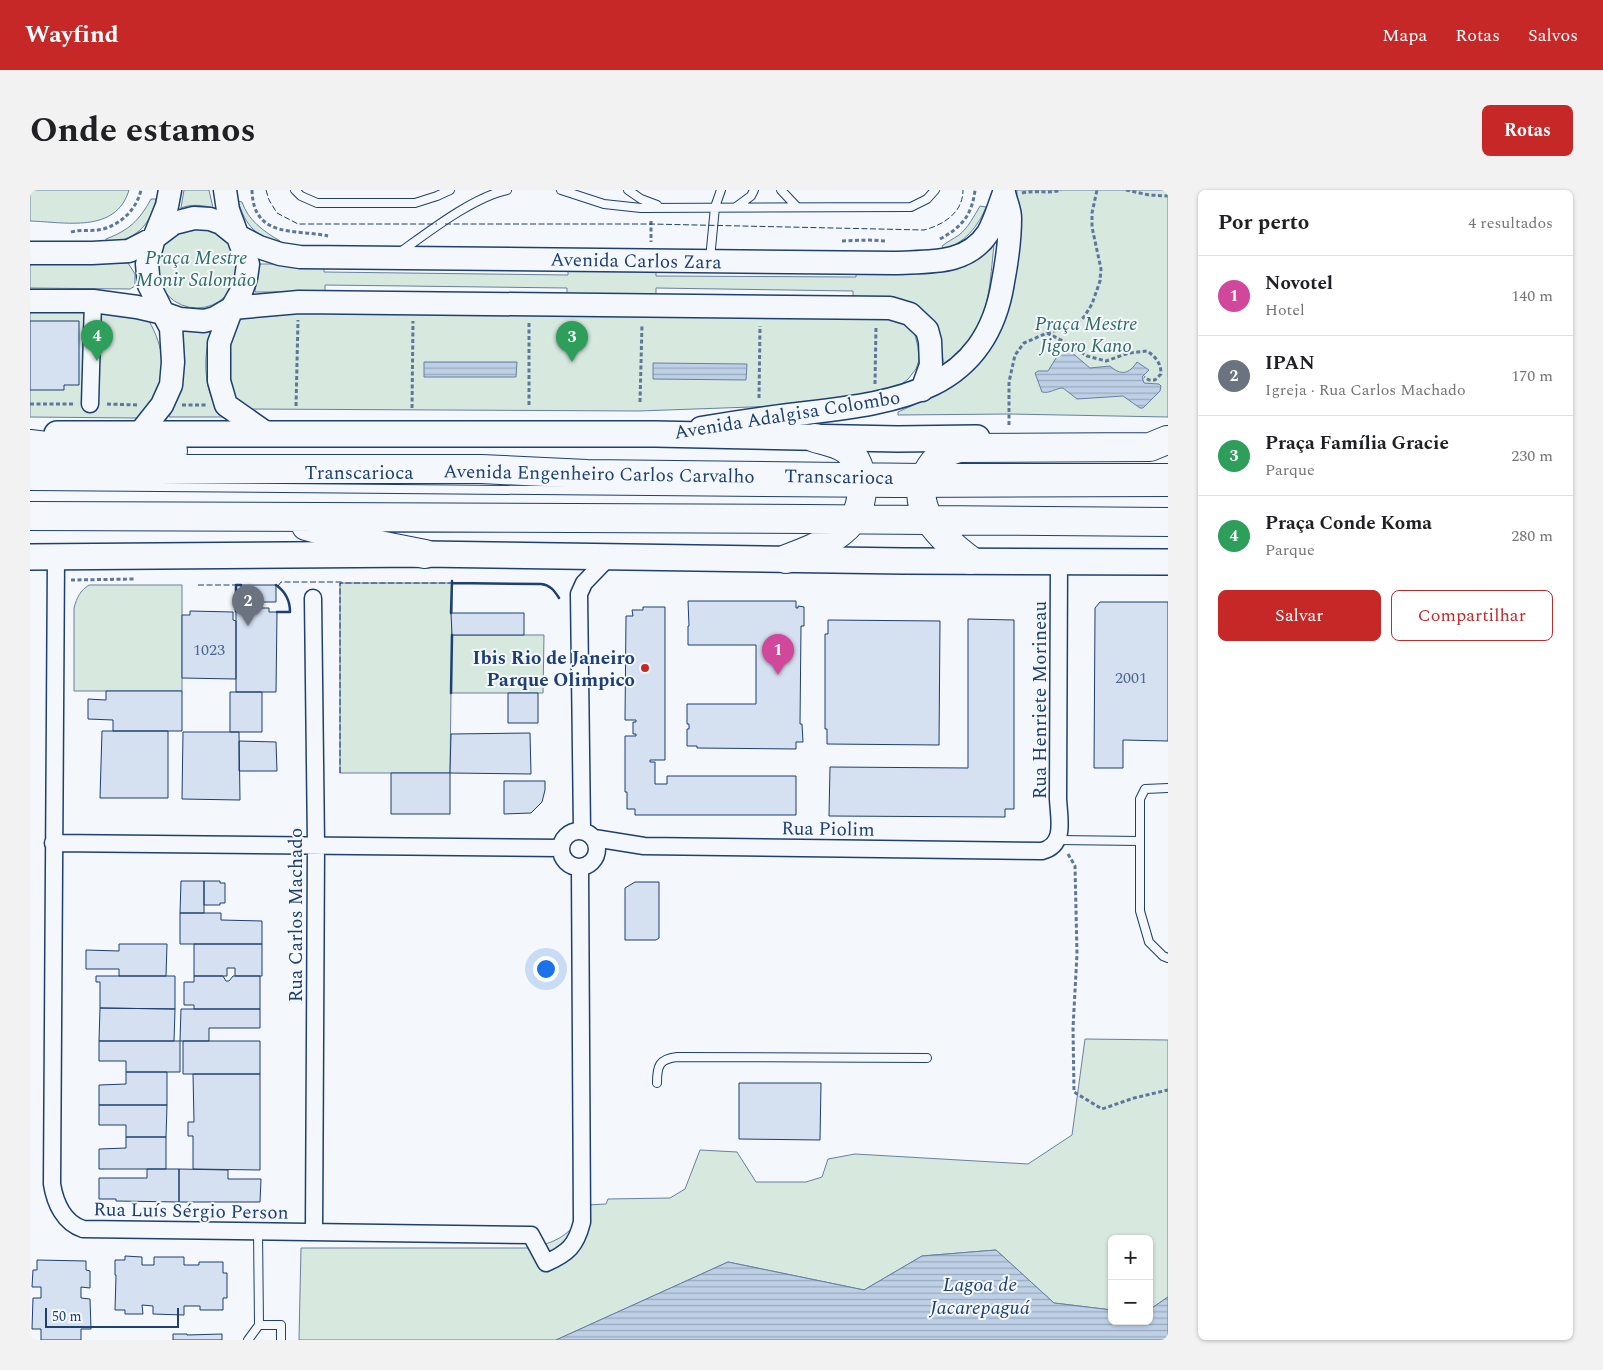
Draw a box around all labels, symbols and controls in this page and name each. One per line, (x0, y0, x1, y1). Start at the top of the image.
text: Wayfind (25, 17, 119, 53)
text: Mapa (1382, 22, 1427, 49)
text: Rotas (1455, 22, 1500, 49)
text: Salvos (1528, 22, 1578, 49)
text: Onde estamos (30, 104, 256, 157)
button: Rotas (1482, 105, 1573, 156)
text: Por perto (1218, 207, 1309, 239)
text: 4 resultados (1468, 211, 1553, 235)
park label: Praça Mestre Monir Salomão (136, 244, 256, 295)
street label: Avenida Carlos Zara (550, 246, 723, 278)
text: Novotel (1265, 269, 1333, 298)
text: 1 (1230, 284, 1238, 308)
text: 140 m (1511, 284, 1553, 308)
text: Hotel (1265, 298, 1305, 322)
park label: Praça Mestre Jigoro Kano (1035, 310, 1137, 361)
pin: 4 (81, 320, 113, 361)
pin: 3 (556, 321, 588, 362)
text: IPAN (1265, 349, 1315, 378)
text: 2 (1230, 364, 1238, 388)
text: 170 m (1511, 364, 1553, 388)
text: Igreja · Rua Carlos Machado (1265, 378, 1466, 402)
street label: Avenida Adalgisa Colombo (672, 383, 902, 448)
text: Praça Família Gracie (1265, 429, 1449, 458)
text: 3 (1230, 444, 1238, 468)
text: 230 m (1511, 444, 1553, 468)
street label: Avenida Engenheiro Carlos Carvalho (443, 457, 755, 492)
text: Parque (1265, 458, 1315, 482)
street label: Transcarioca (304, 459, 414, 488)
street label: Transcarioca (784, 462, 895, 493)
text: Praça Conde Koma (1265, 509, 1432, 538)
text: 4 (1230, 524, 1238, 548)
text: 280 m (1511, 524, 1553, 548)
text: Parque (1265, 538, 1315, 562)
pin: 2 (232, 585, 264, 626)
button: Salvar (1218, 590, 1381, 641)
button: Compartilhar (1391, 590, 1553, 641)
street label: Rua Henriete Morineau (1026, 600, 1055, 799)
pin: 1 (762, 634, 794, 675)
house number: 1023 (193, 638, 225, 662)
place label: Ibis Rio de Janeiro Parque Olimpico (473, 644, 635, 695)
marker: Ibis Rio de Janeiro Parque Olimpico (639, 662, 651, 674)
house number: 2001 (1115, 666, 1147, 690)
street label: Rua Piolim (781, 814, 875, 845)
street label: Rua Carlos Machado (282, 828, 311, 1002)
your location (533, 956, 559, 982)
street label: Rua Luís Sérgio Person (93, 1195, 289, 1228)
map controls (1108, 1235, 1153, 1325)
button: + (1108, 1235, 1153, 1280)
water label: Lagoa de Jacarepaguá (928, 1270, 1031, 1323)
button: − (1108, 1280, 1153, 1325)
scale bar (45, 1305, 179, 1328)
text: 50 m (52, 1306, 82, 1327)

